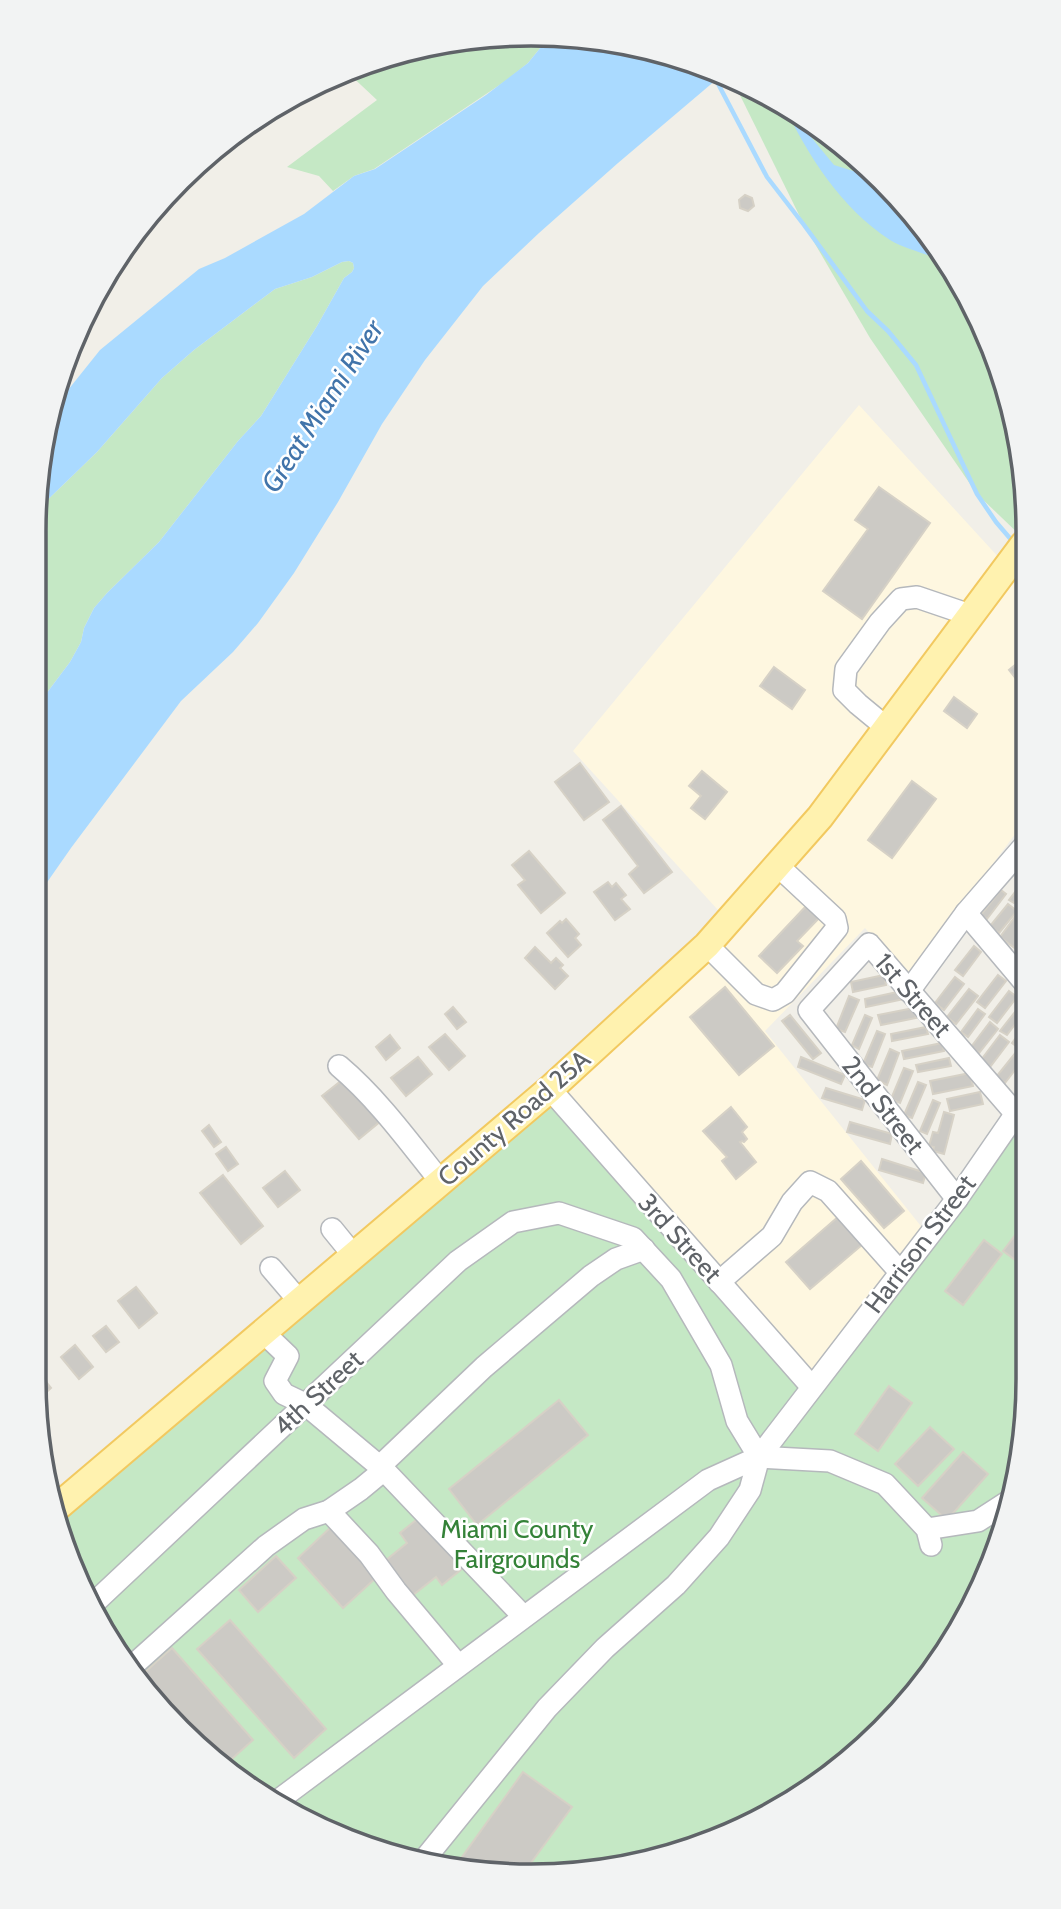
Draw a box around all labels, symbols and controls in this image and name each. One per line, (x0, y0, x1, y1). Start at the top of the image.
water label: Great Miami River (254, 312, 391, 499)
street label: 1st Street (868, 947, 958, 1044)
street label: County Road 25A (431, 1043, 597, 1193)
street label: 2nd Street (835, 1050, 931, 1160)
street label: Harrison Street (858, 1168, 983, 1319)
street label: 3rd Street (632, 1187, 729, 1289)
street label: 4th Street (267, 1343, 370, 1442)
park label: Miami County Fairgrounds (441, 1513, 593, 1575)

